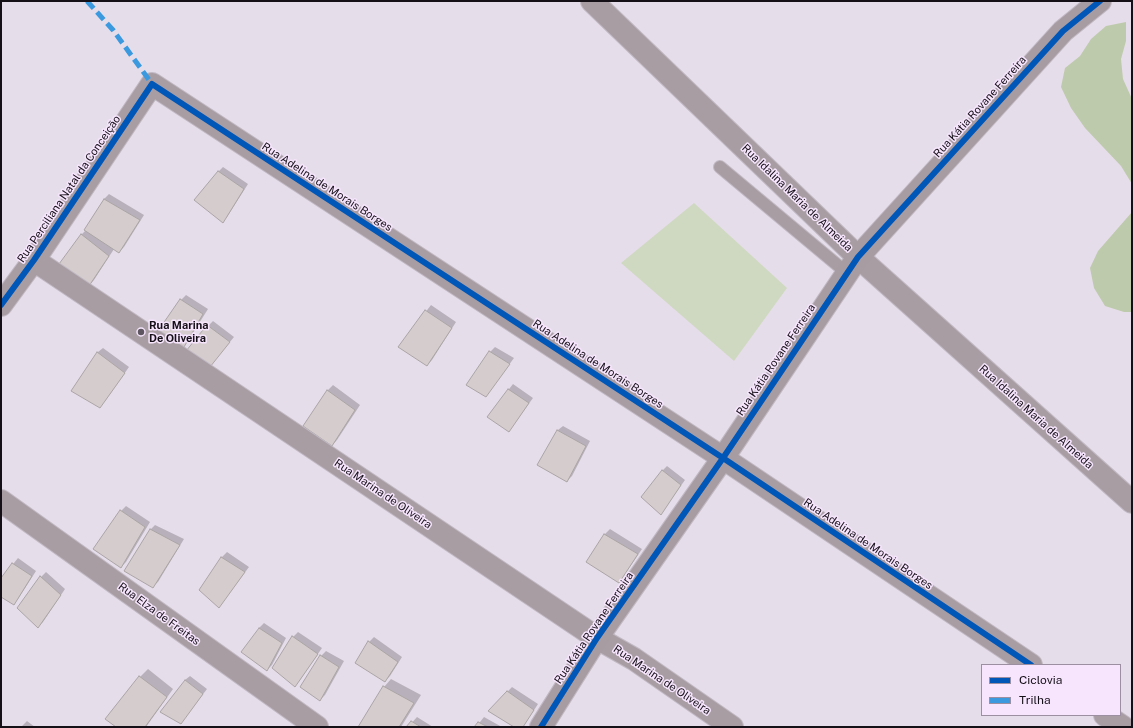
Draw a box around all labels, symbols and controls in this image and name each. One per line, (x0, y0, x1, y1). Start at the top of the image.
street label: Rua Kátia Rovane Ferreira (931, 54, 1029, 160)
street label: Rua Perciliana Natal da Conceição (15, 113, 123, 265)
street label: Rua Adelina de Morais Borges (259, 140, 395, 234)
street label: Rua Idalina Maria de Almeida (739, 142, 855, 254)
street label: Rua Kátia Rovane Ferreira (734, 302, 818, 418)
street label: Rua Adelina de Morais Borges (530, 317, 666, 411)
place label: Rua Marina De Oliveira (149, 319, 208, 345)
marker: Rua Marina De Oliveira (136, 327, 146, 337)
street label: Rua Idalina Maria de Almeida (976, 362, 1096, 472)
street label: Rua Marina de Oliveira (332, 456, 434, 532)
street label: Rua Adelina de Morais Borges (801, 496, 935, 592)
street label: Rua Kátia Rovane Ferreira (552, 570, 636, 686)
street label: Rua Elza de Freitas (116, 580, 202, 648)
street label: Rua Marina de Oliveira (611, 642, 713, 718)
legend (981, 664, 1121, 716)
text: Ciclovia (1019, 673, 1062, 687)
text: Trilha (1019, 693, 1051, 707)

